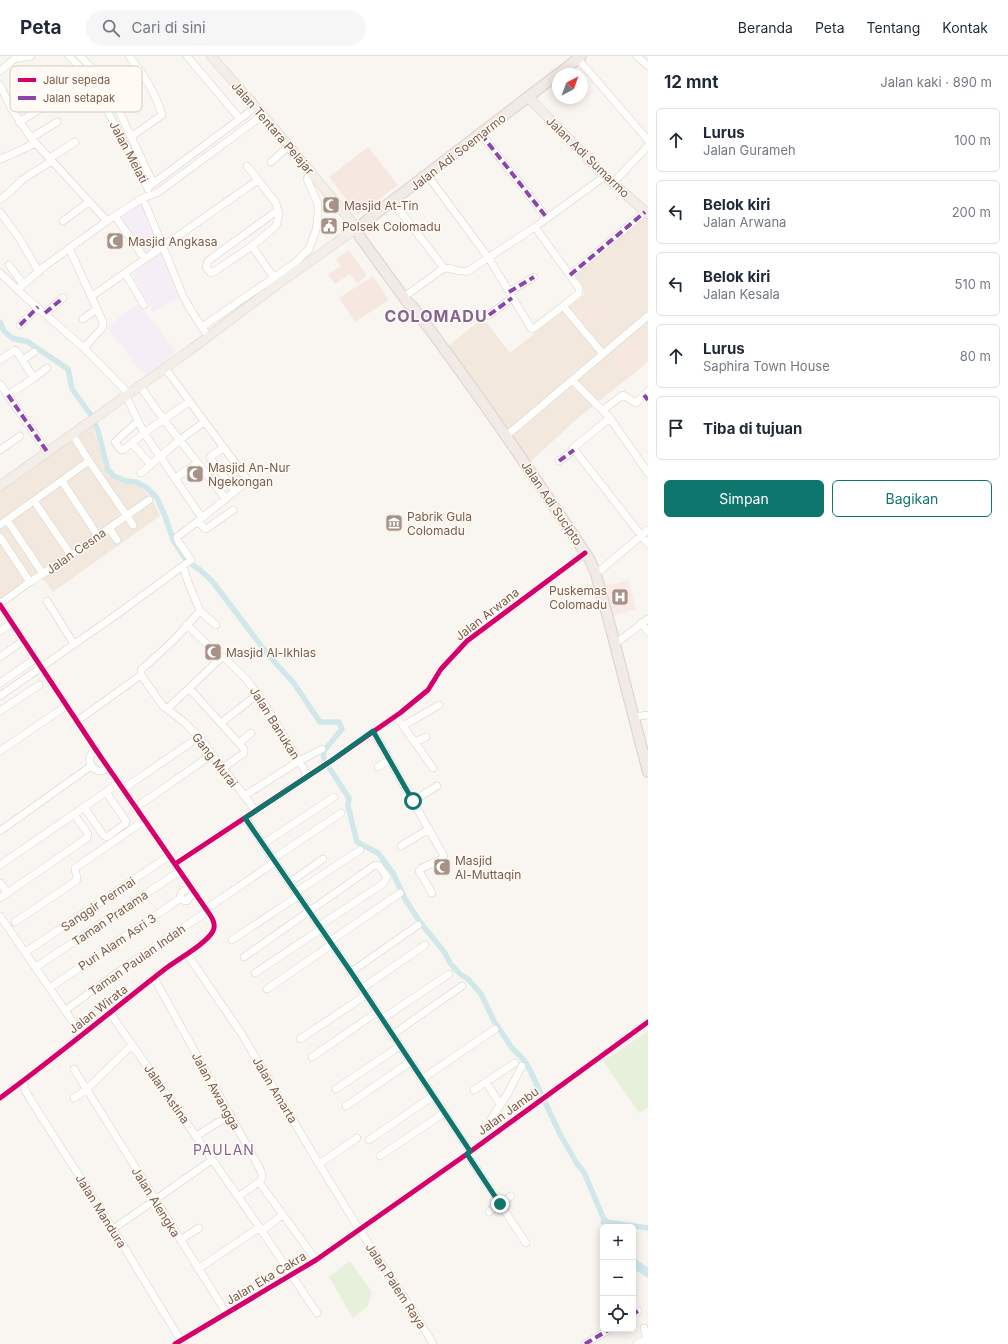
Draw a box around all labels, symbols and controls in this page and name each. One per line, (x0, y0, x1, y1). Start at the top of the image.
search box (86, 10, 366, 46)
text: Peta (20, 16, 62, 39)
icon: search (100, 17, 122, 39)
text: Cari di sini (132, 18, 206, 37)
text: Beranda (738, 19, 793, 36)
text: Peta (815, 19, 845, 36)
text: Tentang (867, 19, 920, 36)
text: Kontak (942, 19, 988, 36)
legend (10, 66, 142, 112)
north arrow (552, 68, 588, 104)
text: 12 mnt (664, 72, 718, 92)
text: Jalur sepeda (43, 73, 110, 87)
text: Jalan kaki · 890 m (880, 74, 992, 90)
street label: Jalan Tentara Pelajar (229, 78, 318, 178)
text: Jalan setapak (43, 91, 115, 105)
street label: Jalan Adi Soemarmo (407, 110, 509, 194)
street label: Jalan Adi Sumarmo (543, 113, 633, 201)
street label: Jalan Melati (106, 118, 152, 186)
text: Lurus (703, 123, 745, 142)
icon: ahead (665, 129, 687, 151)
text: 100 m (954, 132, 991, 148)
text: Jalan Gurameh (703, 142, 796, 158)
mosque icon: Masjid At-Tin (321, 195, 341, 215)
text: Belok kiri (703, 195, 770, 214)
place label: Masjid At-Tin (344, 198, 419, 213)
icon: left (665, 201, 687, 223)
text: 200 m (952, 204, 991, 220)
text: Jalan Arwana (703, 214, 786, 230)
public building icon: Polsek Colomadu (319, 216, 339, 236)
place label: Polsek Colomadu (342, 219, 441, 234)
mosque icon: Masjid Angkasa (105, 231, 125, 251)
place label: Masjid Angkasa (128, 234, 218, 249)
text: Belok kiri (703, 267, 770, 286)
icon: left (665, 273, 687, 295)
text: 510 m (955, 276, 991, 292)
text: Jalan Kesala (703, 286, 780, 302)
district label: COLOMADU (384, 306, 488, 326)
text: Lurus (703, 339, 745, 358)
icon: ahead (665, 345, 687, 367)
text: 80 m (960, 348, 991, 364)
text: Saphira Town House (703, 358, 830, 374)
icon: arrive (665, 417, 687, 439)
text: Tiba di tujuan (703, 419, 802, 438)
street label: Jalan Adi Sucipto (518, 458, 586, 548)
place label: Masjid An-Nur Ngekongan (208, 460, 290, 489)
mosque icon: Masjid An-Nur Ngekongan (185, 464, 205, 484)
button: Simpan (664, 480, 824, 517)
button: Bagikan (832, 480, 992, 517)
place label: Pabrik Gula Colomadu (407, 509, 472, 538)
museum icon: Pabrik Gula Colomadu (384, 513, 404, 533)
street label: Jalan Cesna (43, 525, 109, 577)
place label: Puskemas Colomadu (549, 583, 607, 612)
street label: Jalan Arwana (452, 584, 522, 644)
hospital icon: Puskemas Colomadu (610, 587, 630, 607)
mosque icon: Masjid Al-Ikhlas (203, 642, 223, 662)
place label: Masjid Al-Ikhlas (226, 645, 316, 660)
street label: Jalan Banukan (247, 684, 303, 762)
street label: Gang Murai (189, 730, 241, 791)
route start (404, 792, 422, 810)
place label: Masjid Al-Muttaqin (455, 853, 521, 882)
mosque icon: Masjid Al-Muttaqin (432, 857, 452, 877)
street label: Sanggir Permai (58, 874, 138, 934)
street label: Taman Pratama (69, 887, 151, 949)
street label: Puri Alam Asri 3 (75, 910, 159, 974)
street label: Taman Paulan Indah (86, 921, 188, 999)
street label: Jalan Wirata (66, 981, 130, 1037)
street label: Jalan Awangga (189, 1050, 243, 1132)
street label: Jalan Amarta (249, 1054, 301, 1126)
street label: Jalan Astina (141, 1061, 193, 1127)
street label: Jalan Jambu (474, 1084, 542, 1138)
district label: PAULAN (193, 1141, 255, 1158)
street label: Jalan Alengka (129, 1164, 183, 1240)
street label: Jalan Mandura (72, 1171, 130, 1251)
route end (491, 1195, 509, 1213)
map controls (600, 1224, 636, 1332)
button: + (600, 1224, 636, 1260)
street label: Jalan Palem Raya (363, 1240, 429, 1332)
street label: Jalan Eka Cakra (223, 1248, 309, 1308)
button: − (600, 1260, 636, 1296)
button: locate (600, 1296, 636, 1332)

